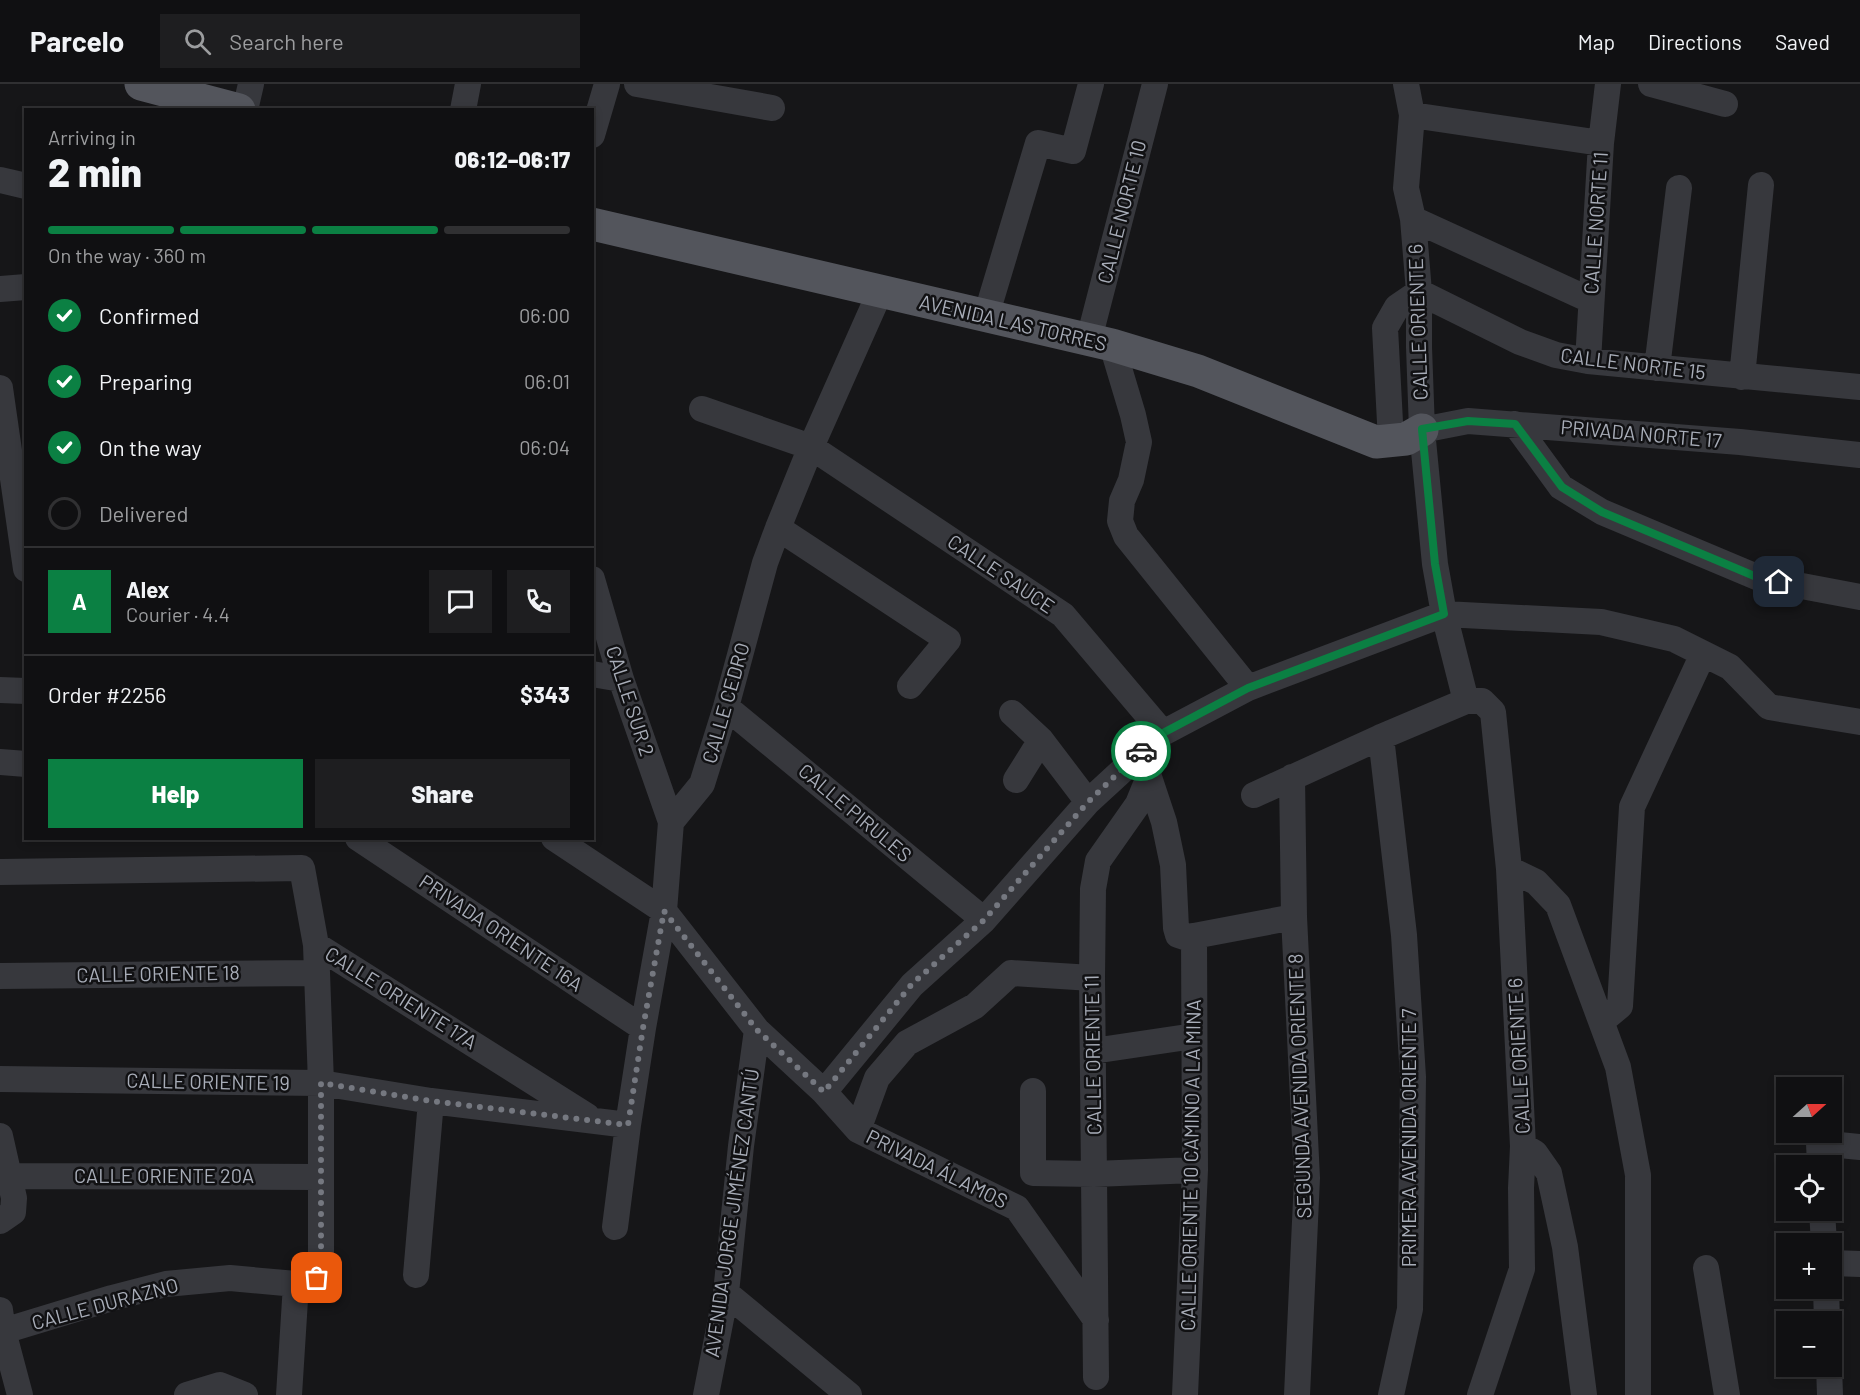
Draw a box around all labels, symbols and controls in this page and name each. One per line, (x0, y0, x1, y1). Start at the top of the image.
search box (160, 14, 580, 68)
text: Parcelo (30, 24, 124, 58)
icon: search (181, 25, 214, 58)
text: Search here (229, 28, 344, 54)
text: Map (1578, 29, 1615, 54)
text: Directions (1648, 29, 1742, 54)
text: Saved (1775, 29, 1830, 54)
text: Arriving in (48, 125, 136, 149)
street label: CALLE NORTE 10 (1092, 138, 1150, 286)
text: 06:12–06:17 (455, 146, 570, 172)
text: 2 min (48, 148, 142, 195)
street label: CALLE NORTE 11 (1578, 151, 1612, 295)
text: On the way · 360 m (48, 243, 206, 267)
street label: CALLE ORIENTE 6 (1402, 243, 1432, 401)
street label: AVENIDA LAS TORRES (917, 289, 1109, 355)
icon: check (48, 299, 81, 332)
text: Confirmed (99, 302, 199, 328)
text: 06:00 (519, 303, 570, 327)
street label: CALLE NORTE 15 (1559, 342, 1707, 384)
icon: check (48, 365, 81, 398)
text: Preparing (99, 368, 192, 394)
text: 06:01 (524, 369, 570, 393)
street label: PRIVADA NORTE 17 (1560, 414, 1723, 452)
icon: check (48, 431, 81, 464)
text: On the way (99, 434, 202, 460)
text: 06:04 (519, 435, 570, 459)
text: Delivered (99, 500, 188, 526)
street label: CALLE SAUCE (944, 529, 1060, 618)
pin (1753, 556, 1804, 607)
icon: home (1762, 565, 1795, 598)
button: chat (429, 570, 492, 633)
button: phone (507, 570, 570, 633)
text: Alex (126, 576, 169, 602)
text: A (72, 588, 87, 614)
text: Courier · 4.4 (126, 602, 230, 626)
street label: CALLE CEDRO (696, 640, 754, 766)
street label: CALLE SUR 2 (602, 642, 660, 759)
text: Order #2256 (48, 681, 166, 707)
text: $343 (520, 681, 570, 707)
courier (1111, 721, 1171, 781)
icon: car (1125, 735, 1158, 768)
street label: CALLE PIRULES (794, 758, 917, 867)
button: Help (48, 759, 303, 828)
button: Share (315, 759, 570, 828)
street label: PRIVADA ORIENTE 16A (415, 869, 588, 996)
street label: CALLE ORIENTE 17A (321, 941, 482, 1054)
street label: SEGUNDA AVENIDA ORIENTE 8 (1282, 953, 1316, 1219)
street label: CALLE ORIENTE 18 (76, 960, 240, 986)
street label: CALLE ORIENTE 11 (1079, 975, 1105, 1135)
street label: CALLE ORIENTE 6 (1502, 977, 1534, 1135)
street label: CALLE ORIENTE 10 CAMINO A LA MINA (1175, 999, 1205, 1331)
street label: PRIMERA AVENIDA ORIENTE 7 (1396, 1008, 1420, 1267)
street label: AVENIDA JORGE JIMÉNEZ CANTÚ (699, 1067, 763, 1359)
street label: CALLE ORIENTE 19 (126, 1068, 290, 1094)
north arrow (1776, 1077, 1842, 1143)
map controls (1776, 1077, 1842, 1377)
street label: PRIVADA ÁLAMOS (863, 1124, 1012, 1213)
button: locate (1776, 1155, 1842, 1221)
street label: CALLE ORIENTE 20A (74, 1163, 254, 1187)
button: + (1776, 1233, 1842, 1299)
pin (291, 1252, 342, 1303)
icon: bag (300, 1261, 333, 1294)
street label: CALLE DURAZNO (29, 1272, 181, 1334)
button: − (1776, 1311, 1842, 1377)

